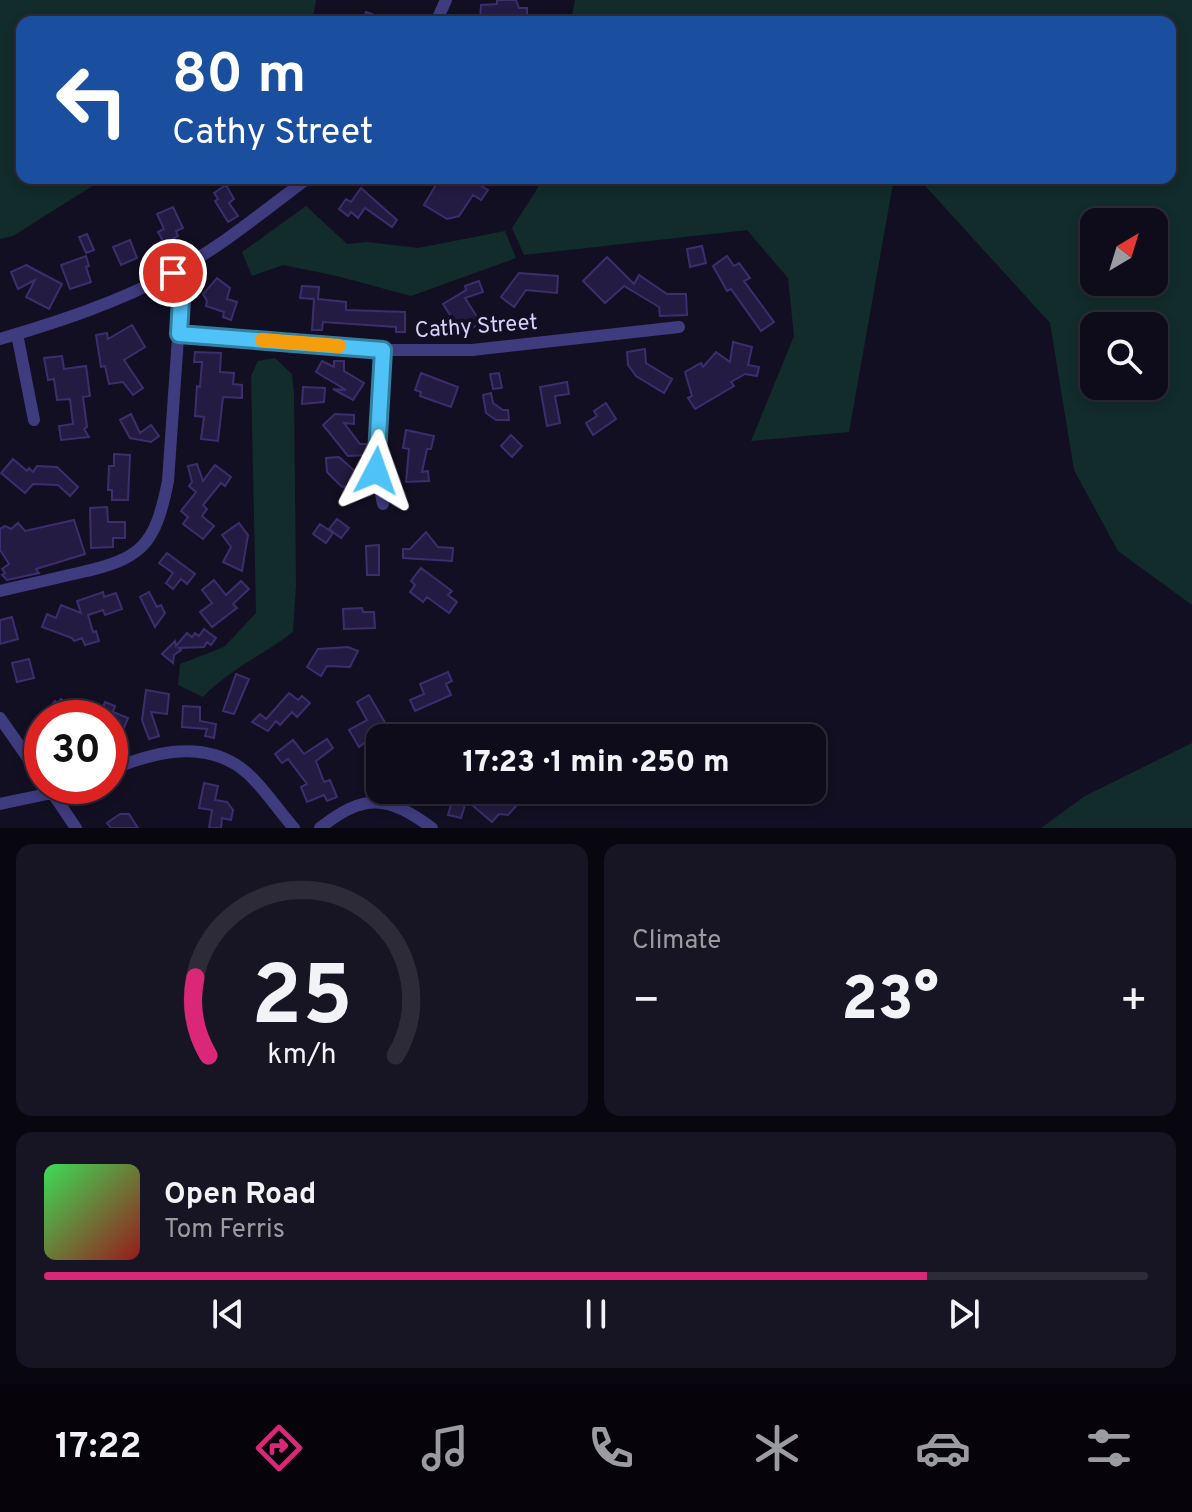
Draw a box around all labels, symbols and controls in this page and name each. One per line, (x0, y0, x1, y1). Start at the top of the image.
text: 80 m (172, 42, 306, 112)
icon: left (40, 48, 144, 152)
text: Cathy Street (172, 111, 373, 157)
north arrow (1080, 208, 1168, 296)
map controls (1080, 208, 1168, 400)
pin (139, 239, 207, 307)
icon: arrive (151, 251, 195, 295)
street label: Cathy Street (414, 310, 539, 345)
button: search (1080, 312, 1168, 400)
position arrow (334, 429, 418, 513)
speed limit sign: 30 (24, 700, 128, 804)
text: 17:23 · 1 min · 250 m (462, 745, 730, 782)
text: Climate (632, 925, 721, 958)
text: 25 (251, 949, 353, 1054)
text: 23° (841, 965, 939, 1041)
text: − (632, 975, 660, 1031)
text: + (1120, 975, 1148, 1031)
text: km/h (267, 1038, 337, 1074)
text: Open Road (164, 1177, 316, 1214)
text: Tom Ferris (164, 1214, 285, 1247)
icon: previous (206, 1292, 250, 1336)
icon: pause (574, 1292, 618, 1336)
icon: next (942, 1292, 986, 1336)
icon: directions (251, 1420, 307, 1476)
icon: music (417, 1420, 473, 1476)
icon: phone (583, 1420, 639, 1476)
icon: climate (749, 1420, 805, 1476)
icon: car (915, 1420, 971, 1476)
icon: filters (1081, 1420, 1137, 1476)
text: 17:22 (55, 1425, 141, 1471)

